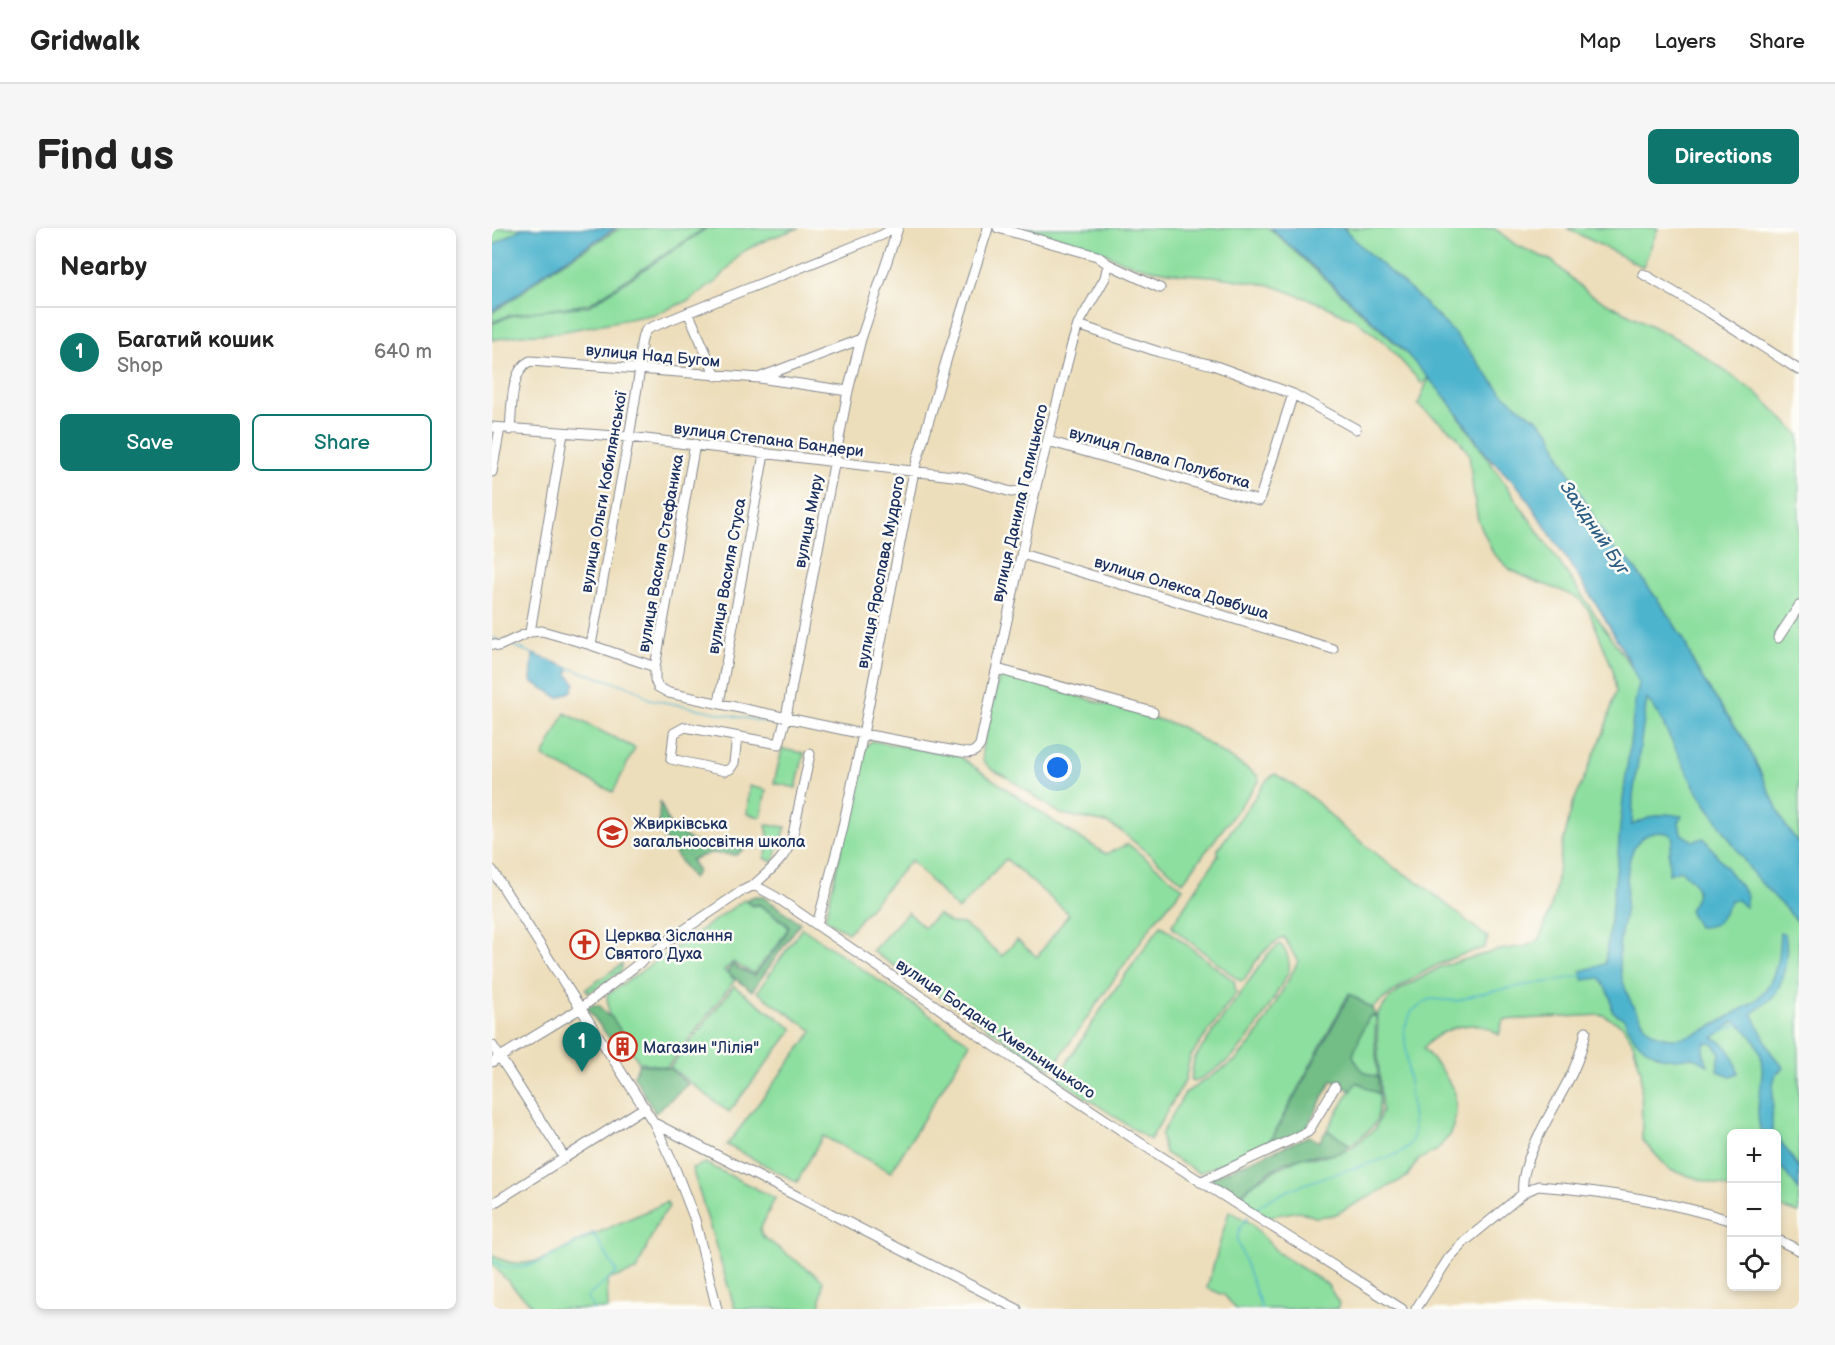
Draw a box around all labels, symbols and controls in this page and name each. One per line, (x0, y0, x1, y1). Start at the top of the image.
text: Gridwalk (30, 25, 140, 58)
text: Map (1579, 29, 1621, 54)
text: Layers (1654, 29, 1716, 54)
text: Share (1749, 29, 1805, 54)
button: Directions (1648, 129, 1799, 184)
text: Find us (36, 131, 174, 182)
text: Nearby (60, 252, 147, 283)
text: Багатий кошик (117, 327, 274, 354)
text: 1 (75, 340, 84, 364)
text: 640 m (374, 340, 432, 364)
street label: вулиця Над Бугом (585, 341, 721, 372)
text: Shop (117, 354, 163, 378)
street label: вулиця Ольги Кобилянської (577, 389, 632, 594)
street label: вулиця Данила Галицького (988, 403, 1052, 604)
button: Save (60, 414, 240, 471)
button: Share (252, 414, 432, 471)
street label: вулиця Степана Бандери (673, 419, 865, 462)
street label: вулиця Павла Полуботка (1067, 423, 1253, 494)
street label: вулиця Василя Стефаника (635, 452, 688, 654)
street label: вулиця Миру (791, 472, 828, 570)
street label: вулиця Ярослава Мудрого (853, 474, 909, 670)
water label: Західний Буг (1556, 478, 1634, 580)
street label: вулиця Василя Стуса (704, 496, 751, 656)
street label: вулиця Олекса Довбуша (1092, 553, 1272, 624)
your location (1043, 753, 1072, 782)
place label: Жвирківська загальноосвітня школа (633, 815, 806, 852)
school or university icon: Жвирківська загальноосвітня школа (596, 816, 628, 848)
place label: Церква Зіслання Святого Духа (605, 927, 733, 964)
church icon: Церква Зіслання Святого Духа (568, 928, 600, 960)
street label: вулиця Богдана Хмельницького (892, 955, 1098, 1103)
pin: 1 (562, 1022, 602, 1072)
building icon: Магазин "Лілія" (606, 1031, 638, 1063)
place label: Магазин "Лілія" (643, 1039, 759, 1058)
map controls (1727, 1129, 1781, 1291)
button: + (1727, 1129, 1781, 1183)
button: − (1727, 1183, 1781, 1237)
button: locate (1727, 1237, 1781, 1291)

